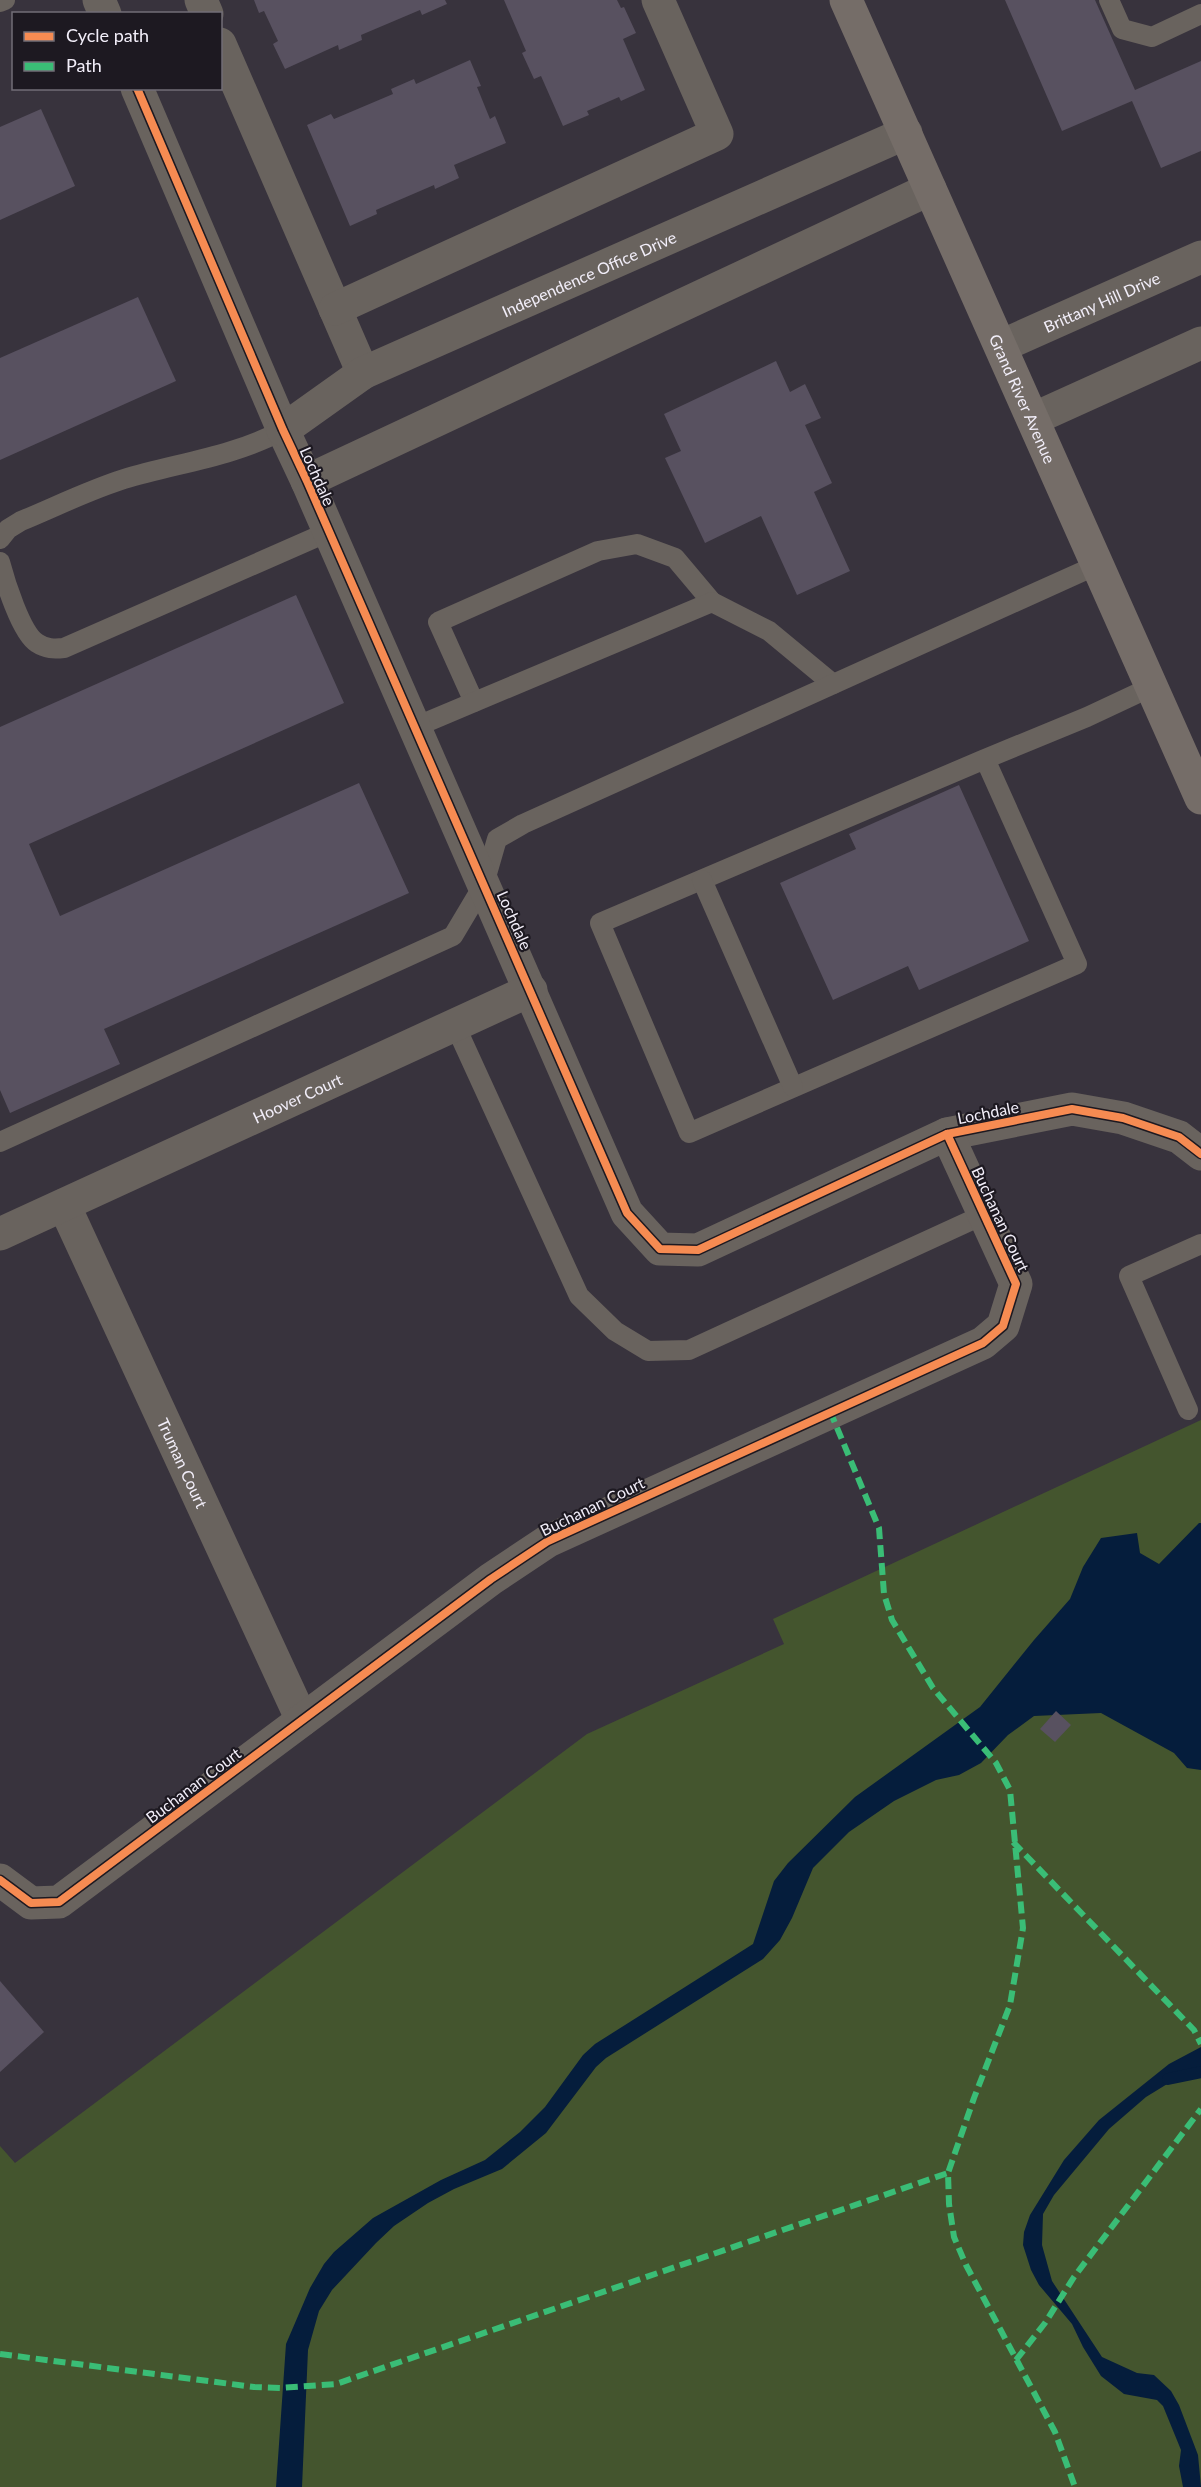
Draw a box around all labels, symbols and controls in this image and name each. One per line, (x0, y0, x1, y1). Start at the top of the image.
legend (12, 12, 222, 90)
text: Cycle path (66, 24, 149, 46)
text: Path (66, 54, 102, 76)
street label: Independence Office Drive (499, 226, 679, 320)
street label: Brittany Hill Drive (1040, 267, 1163, 335)
street label: Grand River Avenue (986, 331, 1060, 466)
street label: Lochdale (297, 444, 339, 508)
street label: Lochdale (494, 888, 536, 952)
street label: Hoover Court (249, 1069, 345, 1126)
street label: Lochdale (956, 1097, 1020, 1127)
street label: Buchanan Court (968, 1164, 1034, 1275)
street label: Truman Court (154, 1415, 212, 1511)
street label: Buchanan Court (537, 1472, 647, 1539)
street label: Buchanan Court (142, 1743, 244, 1827)

